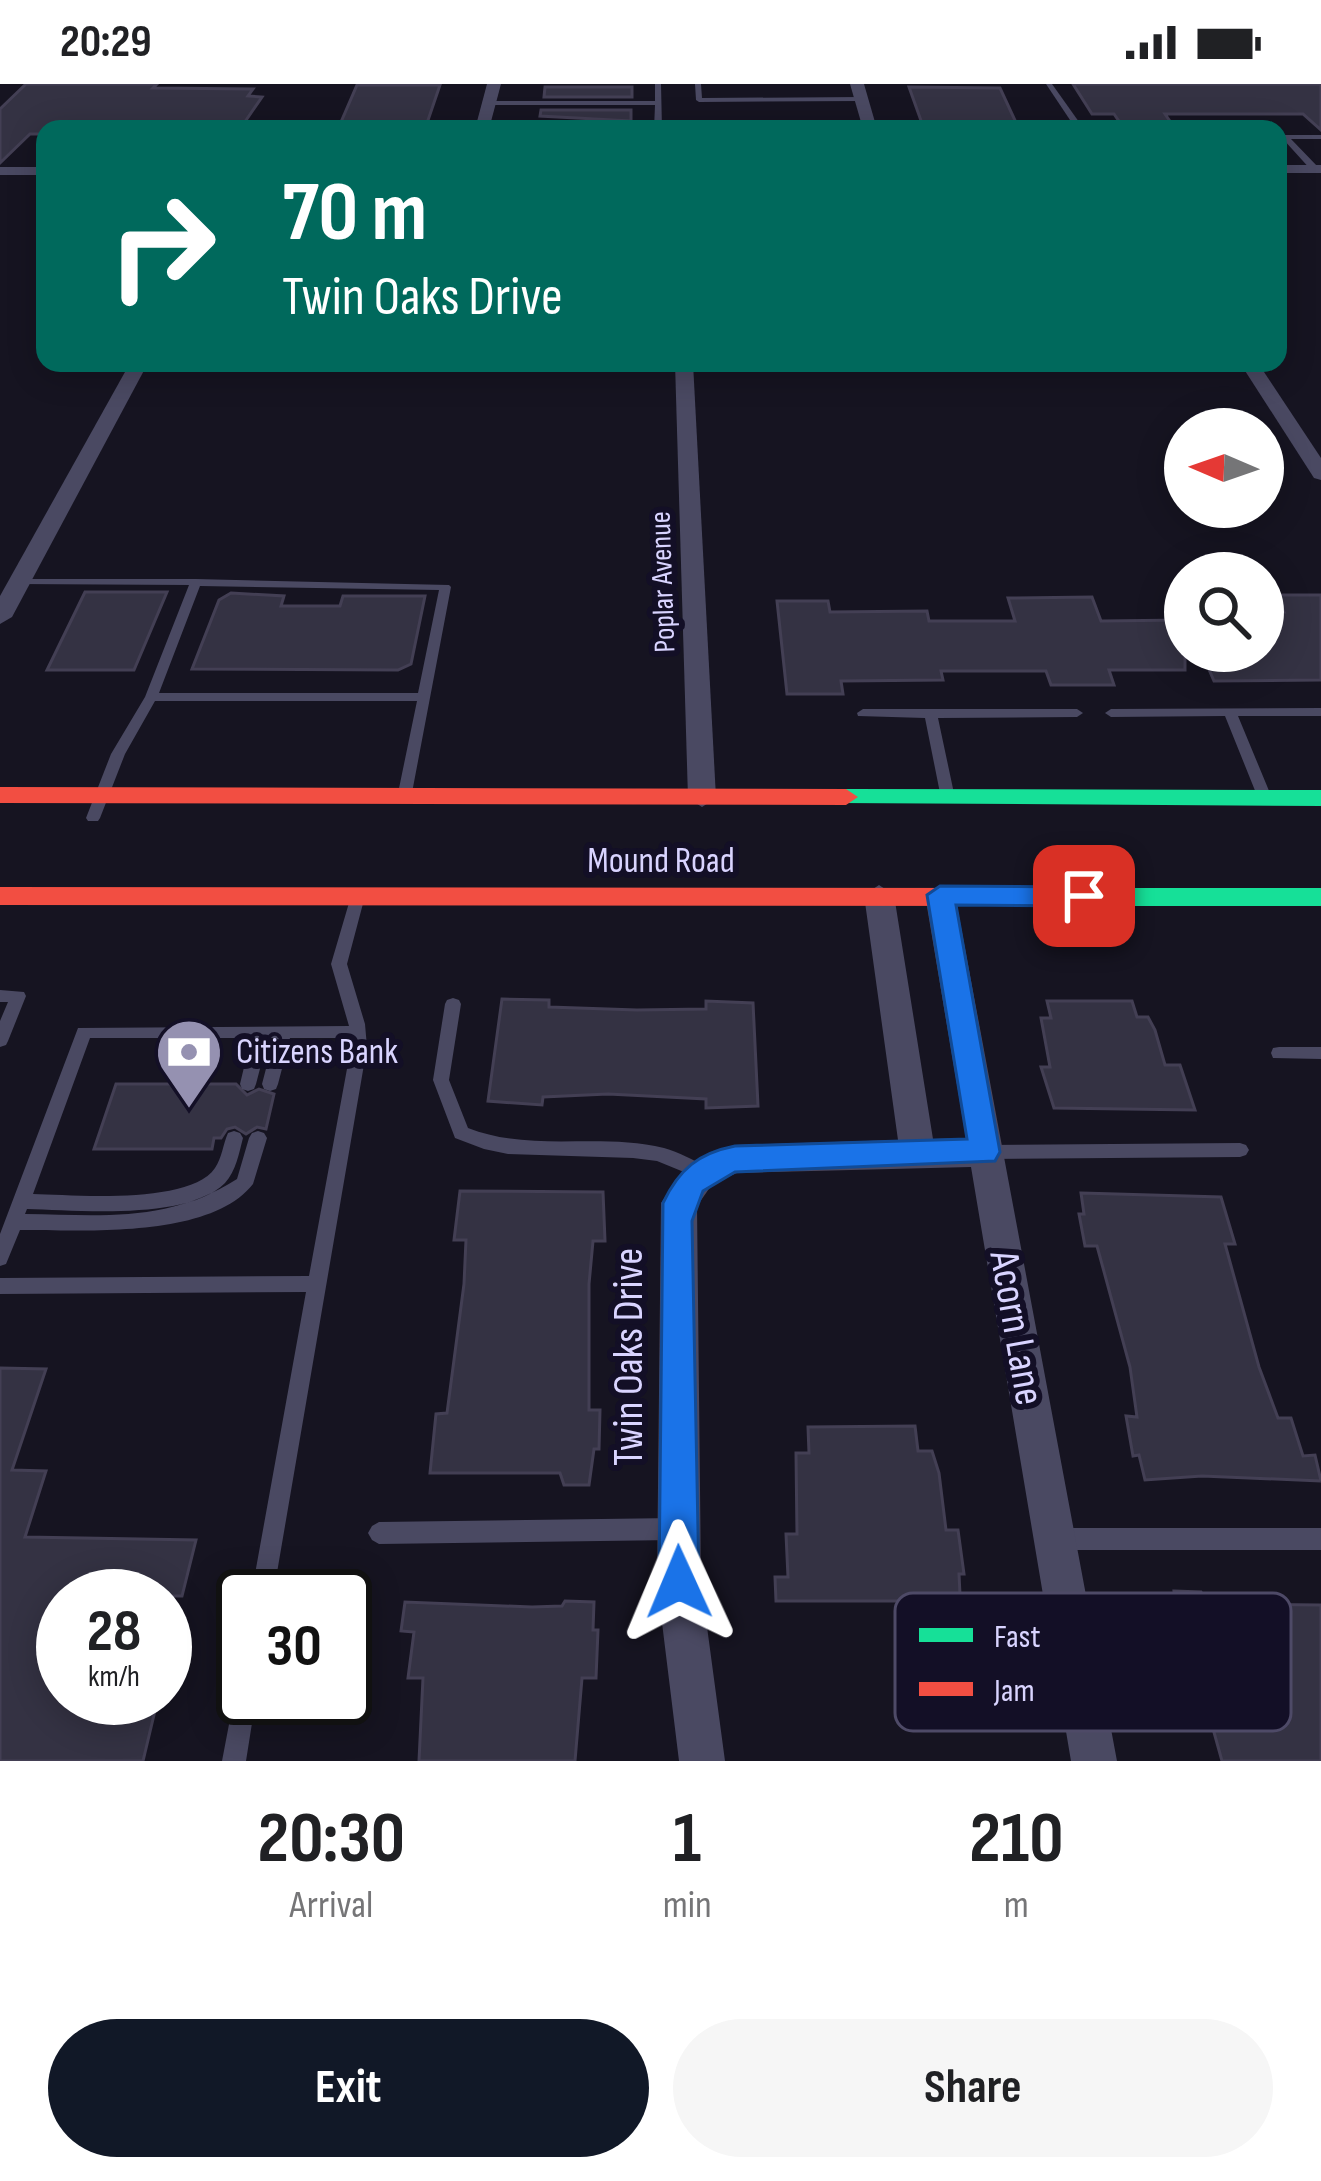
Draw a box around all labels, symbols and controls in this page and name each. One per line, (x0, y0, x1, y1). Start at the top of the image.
text: 20:29 (60, 15, 152, 70)
text: 70 m (282, 163, 427, 264)
icon: right (84, 168, 240, 324)
text: Twin Oaks Drive (282, 265, 563, 330)
north arrow (1164, 408, 1284, 528)
map controls (1164, 408, 1284, 672)
street label: Poplar Avenue (643, 511, 683, 653)
button: search (1164, 552, 1284, 672)
street label: Mound Road (587, 840, 735, 883)
pin (1033, 845, 1135, 947)
icon: arrive (1051, 863, 1117, 929)
bank icon: Citizens Bank (154, 1017, 224, 1111)
place label: Citizens Bank (236, 1031, 398, 1074)
street label: Acorn Lane (977, 1246, 1055, 1409)
street label: Twin Oaks Drive (604, 1248, 655, 1466)
position arrow (616, 1519, 742, 1645)
speed limit sign: 30 (216, 1569, 372, 1725)
legend (895, 1593, 1291, 1731)
text: 28 (87, 1596, 141, 1668)
text: Fast (994, 1617, 1041, 1657)
text: km/h (88, 1659, 140, 1695)
text: Jam (993, 1671, 1035, 1711)
text: 20:30 (258, 1796, 405, 1883)
text: 1 (673, 1796, 701, 1883)
text: 210 (969, 1796, 1063, 1883)
text: Arrival (289, 1882, 373, 1929)
text: min (663, 1882, 712, 1929)
text: m (1004, 1882, 1029, 1929)
button: Exit (48, 2019, 649, 2157)
button: Share (673, 2019, 1273, 2157)

